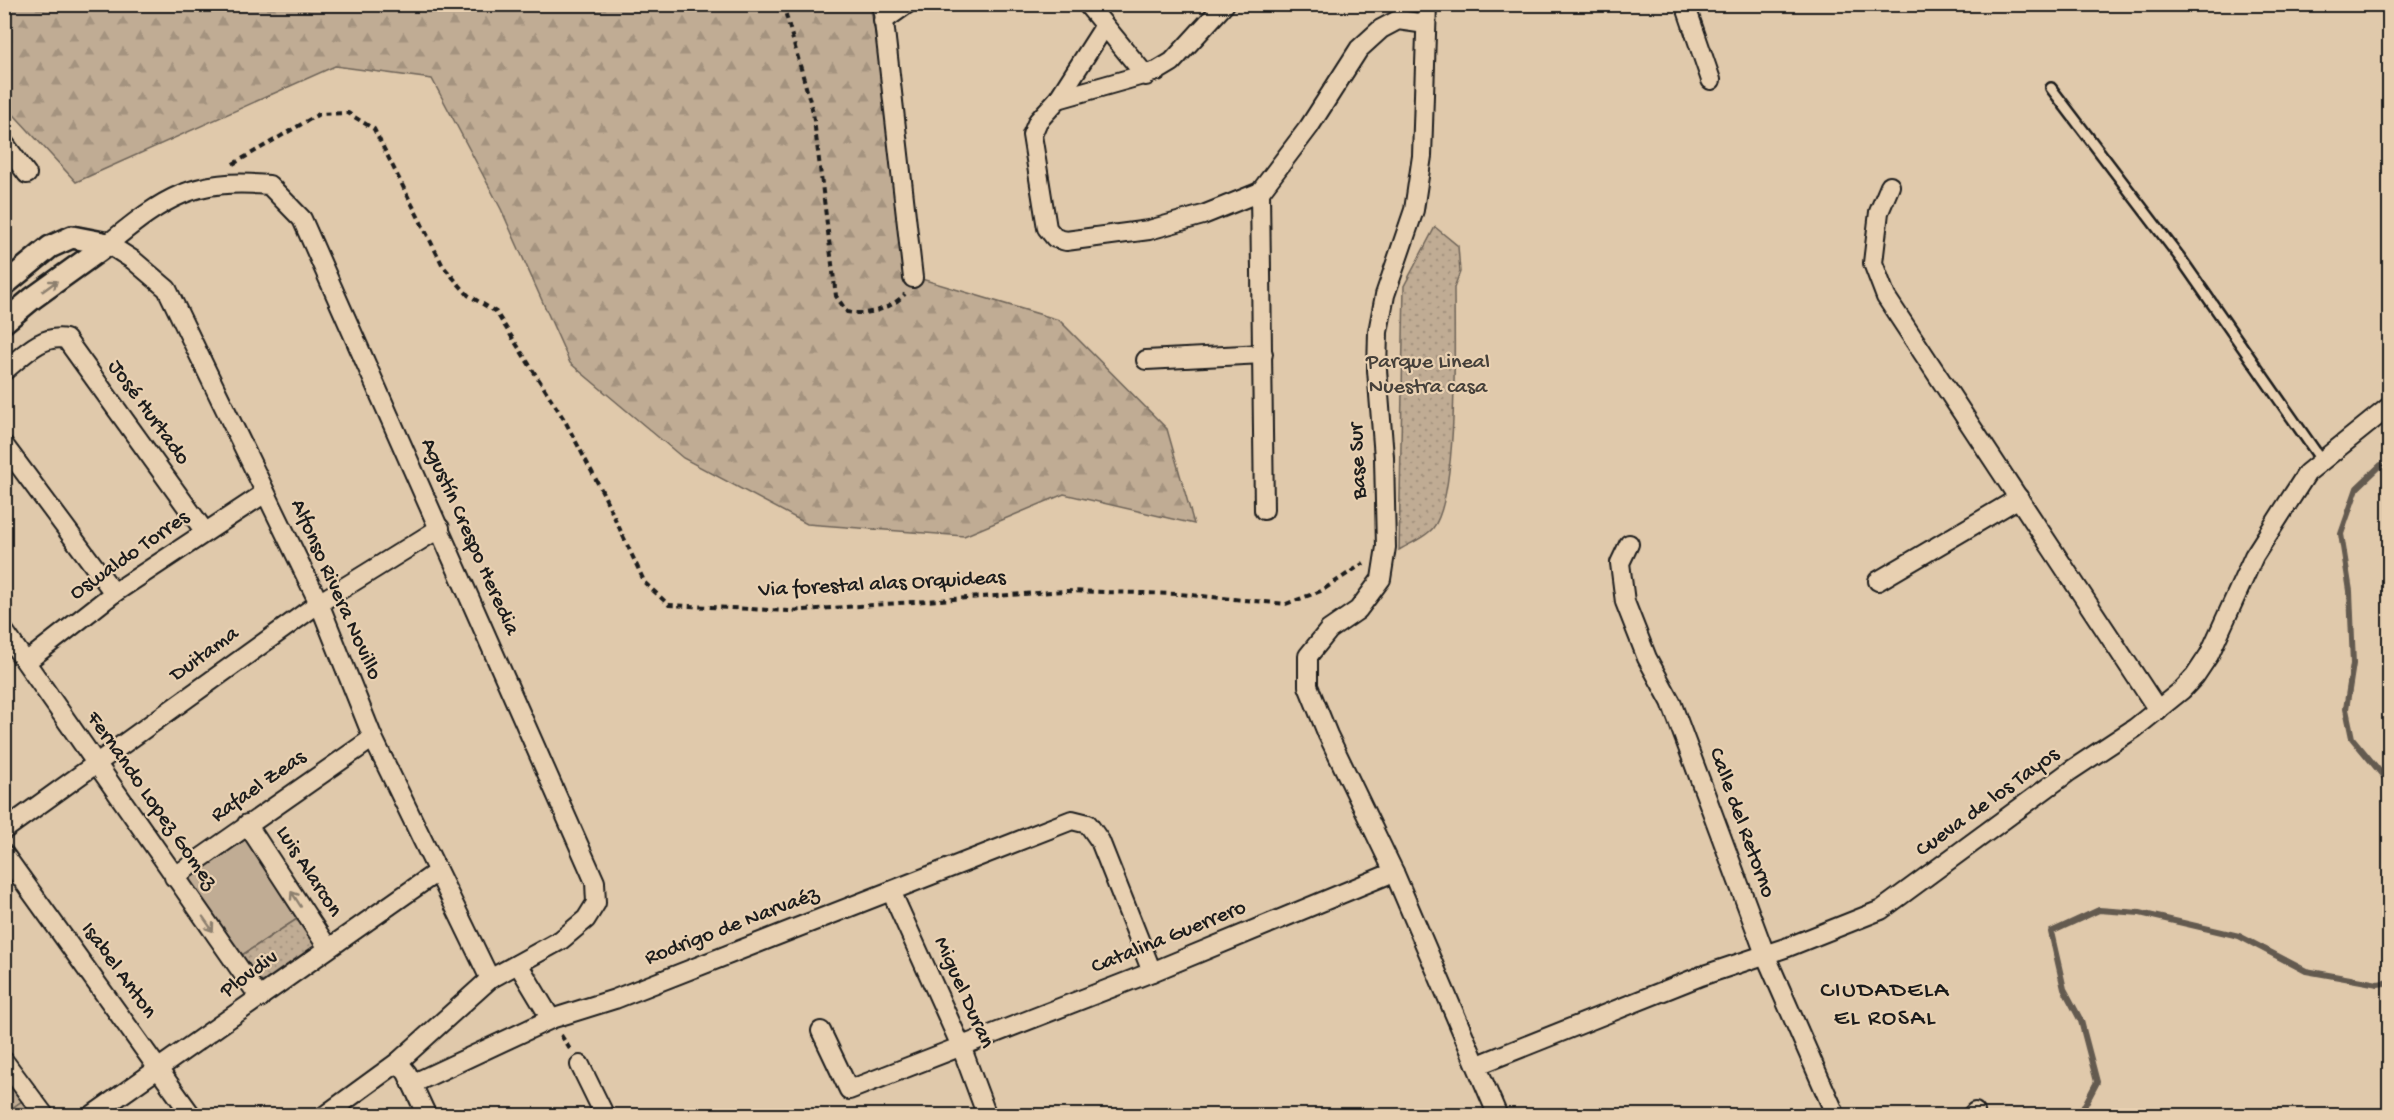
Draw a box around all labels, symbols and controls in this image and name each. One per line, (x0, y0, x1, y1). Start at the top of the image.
one-way arrow (42, 280, 58, 292)
park label: Parque Lineal Nuestra casa (1365, 350, 1490, 401)
street label: José Hurtado (101, 355, 195, 471)
street label: Base Sur (1344, 420, 1374, 501)
street label: Agustín Crespo Heredia (414, 434, 524, 640)
street label: Alfonso Rivera Novillo (283, 496, 387, 684)
street label: Oswaldo Torres (65, 505, 195, 607)
street label: Via forestal alas Orquideas (757, 565, 1007, 605)
street label: Duitama (164, 621, 245, 690)
street label: Fernando Lopez Gomez (79, 706, 223, 896)
street label: Cueva de los Tayos (1911, 742, 2065, 864)
street label: Rafael Zeas (206, 744, 312, 829)
street label: Calle del Retorno (1702, 744, 1780, 902)
street label: Luis Alarcon (269, 821, 347, 923)
street label: Rodrigo de Narvaéz (641, 881, 824, 972)
one-way arrow (290, 891, 302, 908)
street label: Catalina Guerrero (1088, 895, 1250, 981)
one-way arrow (202, 916, 214, 932)
street label: Isabel Anton (74, 918, 162, 1025)
street label: Miguel Duran (927, 933, 999, 1053)
street label: Plovdiv (215, 945, 284, 1005)
district label: CIUDADELA EL ROSAL (1820, 977, 1950, 1034)

